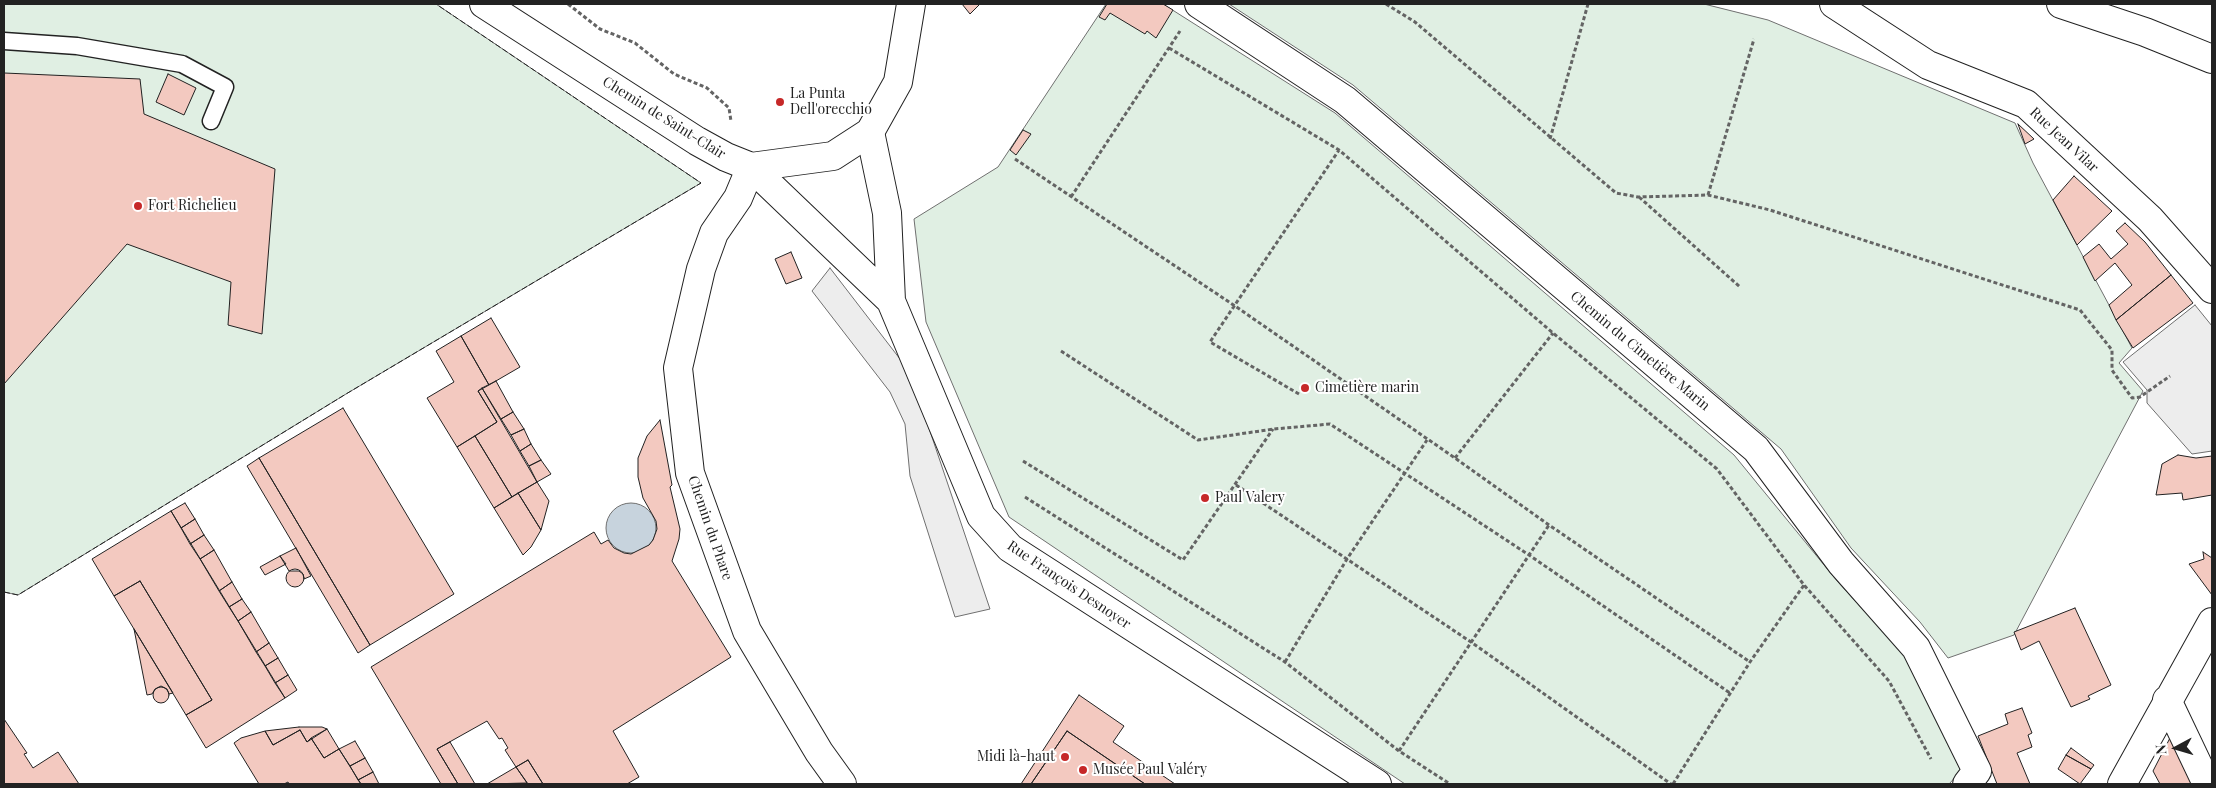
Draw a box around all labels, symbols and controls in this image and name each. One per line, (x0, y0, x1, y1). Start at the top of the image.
street label: Chemin de Saint-Clair (599, 73, 729, 163)
place label: La Punta Dell'orecchio (790, 86, 872, 118)
marker: La Punta Dell'orecchio (774, 96, 786, 108)
street label: Rue Jean Vilar (2026, 104, 2102, 176)
place label: Fort Richelieu (148, 198, 237, 214)
marker: Fort Richelieu (132, 200, 144, 212)
street label: Chemin du Cimetière Marin (1567, 288, 1713, 414)
place label: Cimetière marin (1315, 380, 1419, 396)
marker: Cimetière marin (1299, 382, 1311, 394)
street label: Chemin du Phare (684, 474, 736, 582)
place label: Paul Valery (1215, 490, 1285, 506)
marker: Paul Valery (1199, 492, 1211, 504)
street label: Rue François Desnoyer (1004, 537, 1134, 633)
north arrow (2151, 723, 2201, 773)
text: N (2151, 744, 2171, 756)
place label: Midi là-haut (977, 749, 1055, 765)
marker: Midi là-haut (1059, 751, 1071, 763)
place label: Musée Paul Valéry (1093, 762, 1207, 778)
marker: Musée Paul Valéry (1077, 764, 1089, 776)

